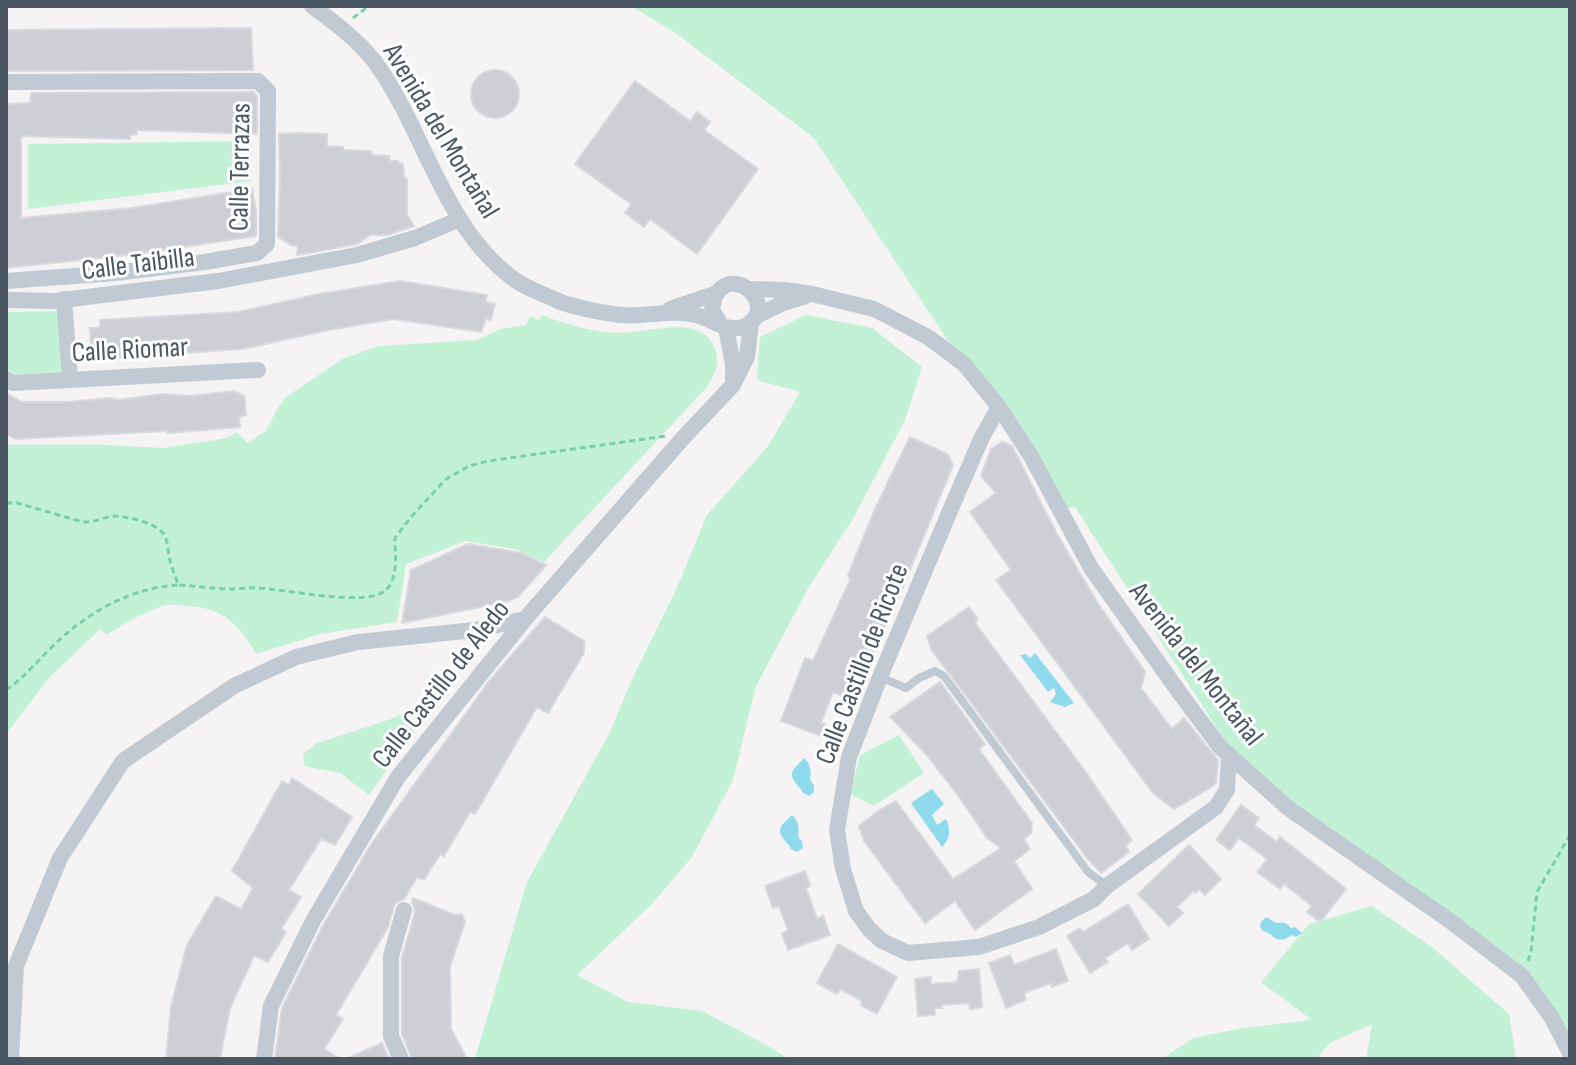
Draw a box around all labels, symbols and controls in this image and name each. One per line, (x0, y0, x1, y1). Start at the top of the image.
street label: Avenida del Montañal (375, 37, 506, 224)
street label: Calle Terrazas (222, 103, 258, 231)
street label: Calle Taibilla (80, 241, 196, 287)
street label: Calle Riomar (71, 330, 189, 370)
street label: Calle Castillo de Ricote (809, 559, 915, 769)
street label: Avenida del Montañal (1121, 575, 1270, 752)
street label: Calle Castillo de Aledo (365, 594, 517, 774)

